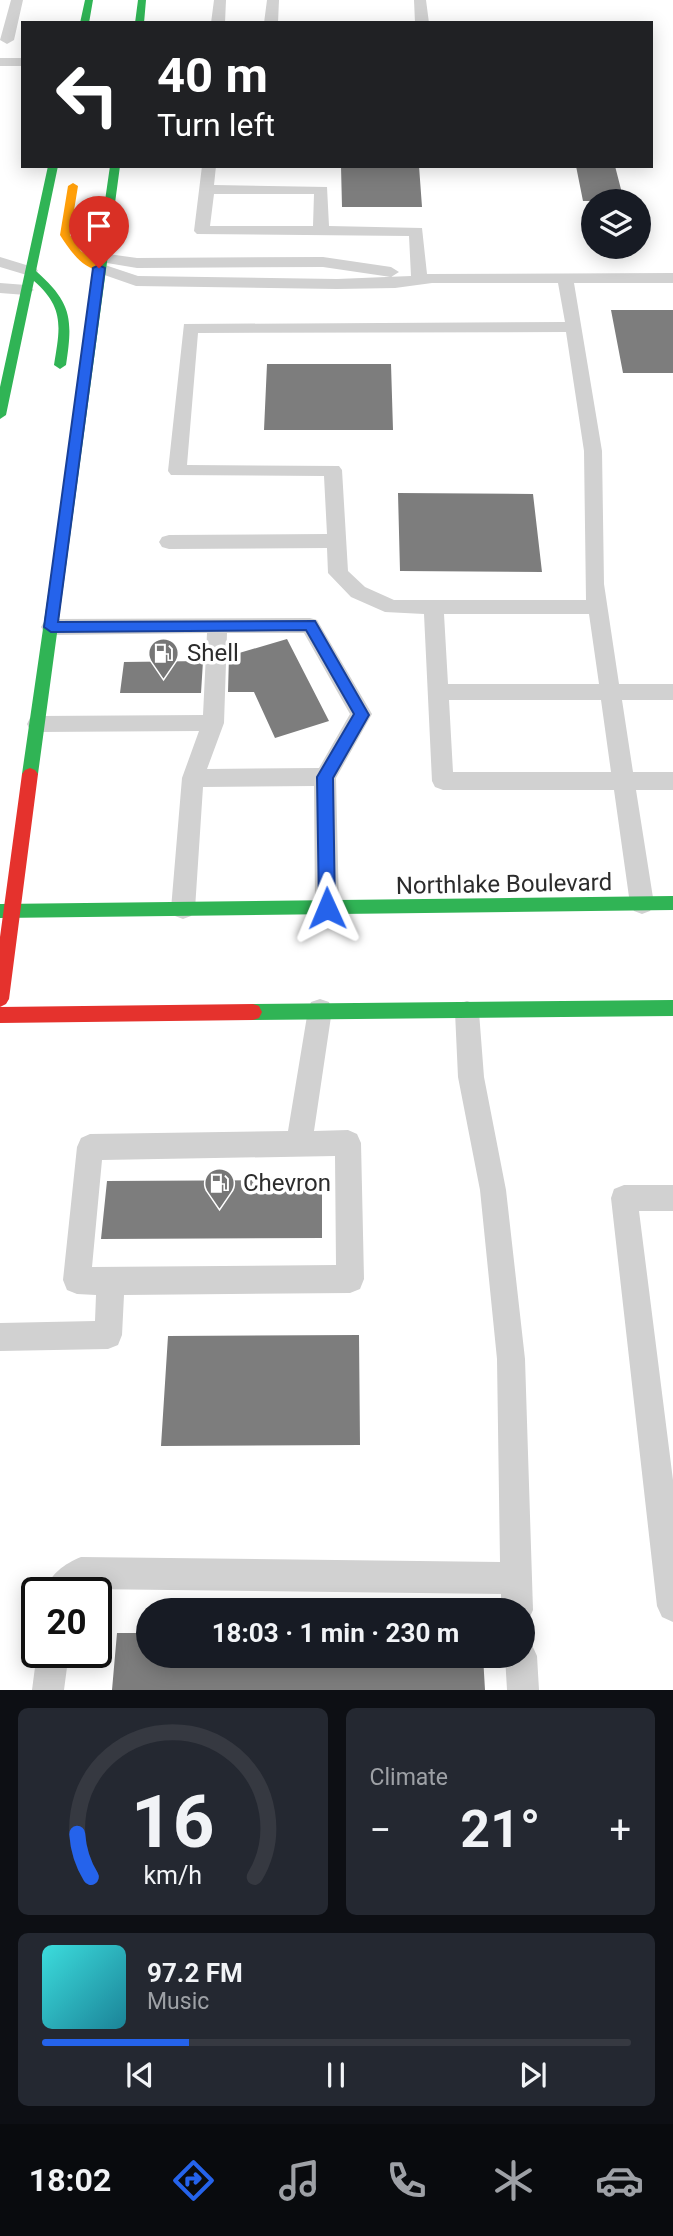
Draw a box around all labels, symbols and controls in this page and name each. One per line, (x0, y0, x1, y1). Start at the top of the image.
text: 40 m (157, 47, 268, 104)
icon: left (42, 49, 133, 140)
text: Turn left (157, 106, 275, 144)
map controls (581, 189, 651, 259)
button: layers (581, 189, 651, 259)
pin (69, 196, 129, 268)
icon: arrive (80, 207, 118, 245)
fuel station icon: Shell (147, 636, 181, 680)
place label: Shell (187, 639, 239, 667)
street label: Northlake Boulevard (396, 868, 612, 900)
position arrow (290, 871, 364, 945)
fuel station icon: Chevron (203, 1166, 237, 1210)
place label: Chevron (243, 1169, 331, 1197)
speed limit sign: 20 (21, 1577, 112, 1668)
text: 18:03 · 1 min · 230 m (212, 1618, 459, 1648)
text: Climate (370, 1764, 448, 1791)
text: 16 (131, 1780, 215, 1866)
text: 21° (460, 1799, 540, 1860)
text: − (370, 1808, 391, 1852)
text: + (609, 1808, 631, 1852)
text: km/h (143, 1861, 202, 1890)
text: 97.2 FM (147, 1958, 243, 1988)
text: Music (147, 1988, 209, 2015)
icon: previous (121, 2056, 159, 2094)
icon: pause (317, 2056, 355, 2094)
icon: next (514, 2056, 552, 2094)
icon: directions (169, 2156, 218, 2205)
icon: music (275, 2156, 324, 2205)
icon: phone (382, 2156, 431, 2205)
icon: climate (489, 2156, 538, 2205)
icon: car (595, 2156, 644, 2205)
text: 18:02 (29, 2161, 111, 2199)

